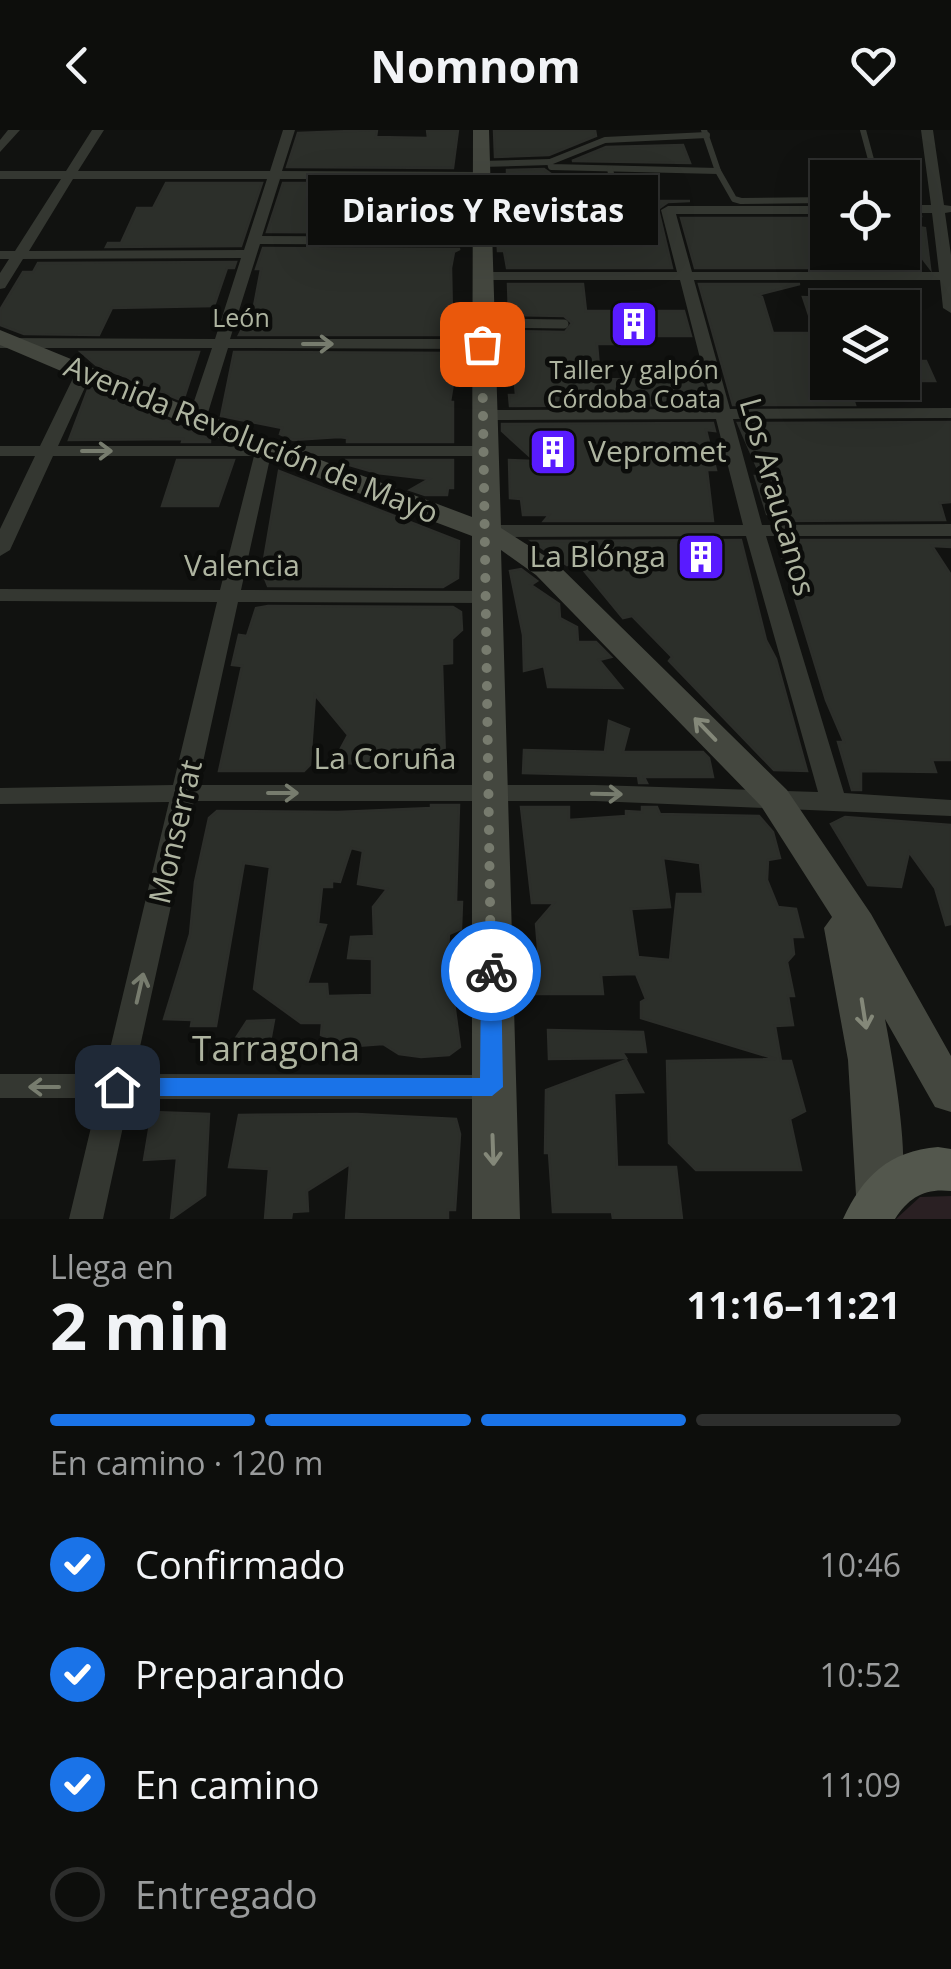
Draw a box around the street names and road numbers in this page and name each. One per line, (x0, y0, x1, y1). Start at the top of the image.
street label: León (212, 300, 270, 334)
street label: Avenida Revolución de Mayo (59, 345, 445, 533)
street label: Los Araucanos (731, 393, 826, 600)
street label: Valencia (184, 544, 300, 585)
street label: La Coruña (314, 737, 456, 778)
street label: Monserrat (138, 756, 211, 908)
street label: Tarragona (192, 1024, 360, 1071)

